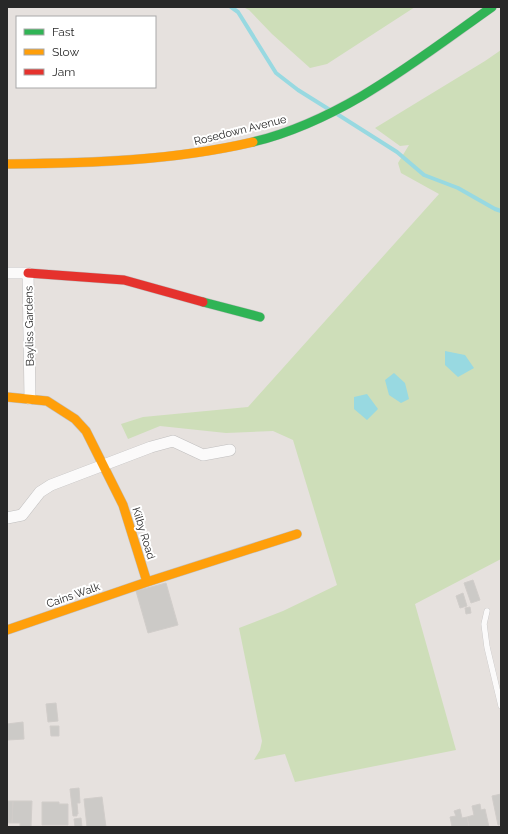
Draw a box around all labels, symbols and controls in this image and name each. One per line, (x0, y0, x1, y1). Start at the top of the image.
legend (16, 16, 156, 88)
text: Fast (52, 25, 75, 39)
text: Slow (52, 45, 79, 59)
text: Jam (52, 65, 75, 79)
street label: Rosedown Avenue (192, 113, 288, 148)
street label: Bayliss Gardens (22, 286, 37, 366)
street label: Kilby Road (129, 505, 158, 561)
street label: Cains Walk (45, 580, 102, 611)

